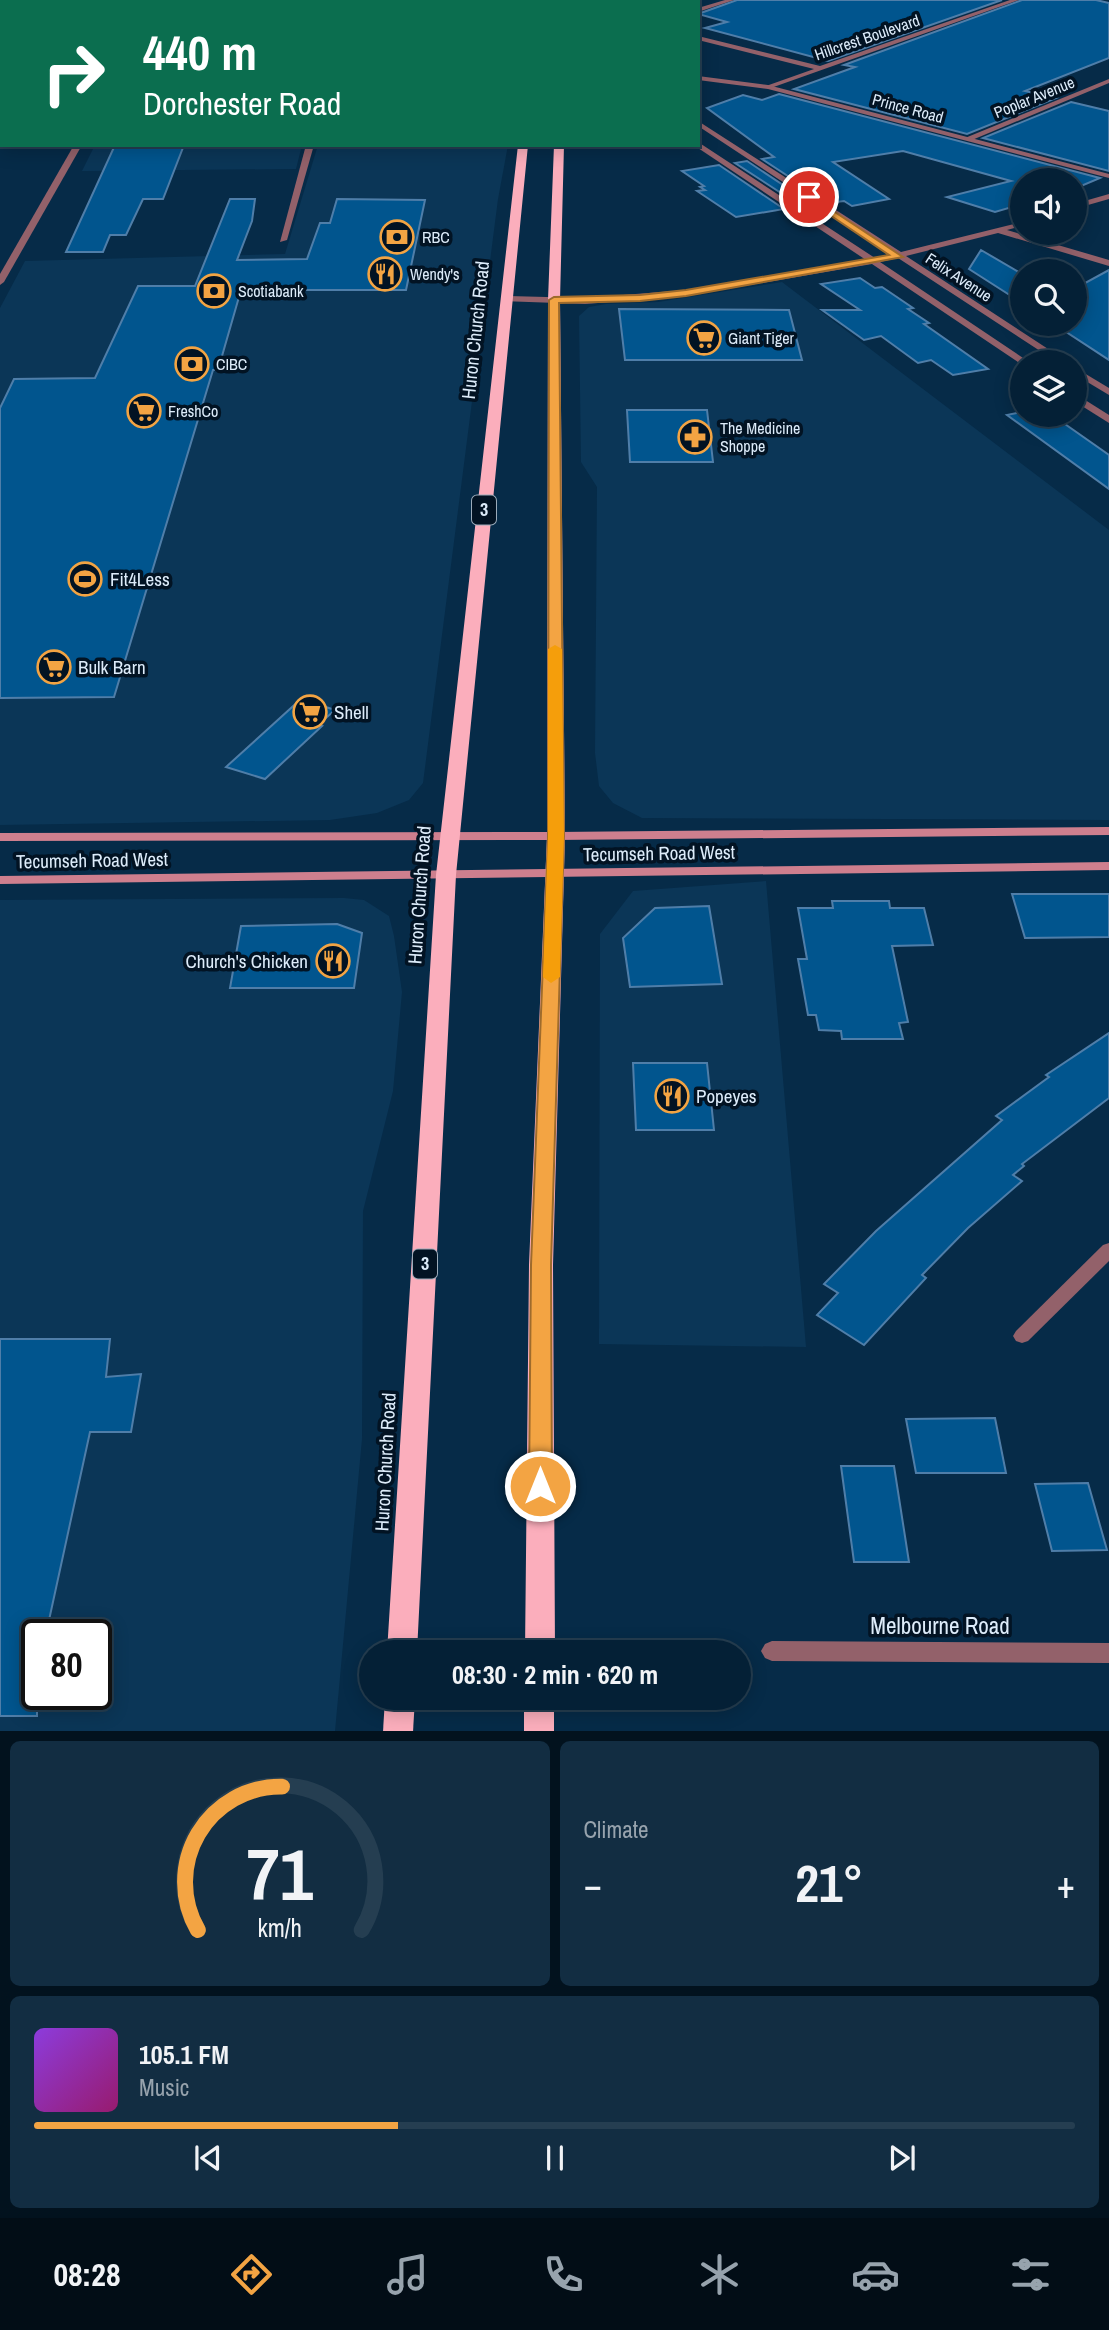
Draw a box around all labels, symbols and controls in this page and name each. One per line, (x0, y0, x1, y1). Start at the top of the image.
street label: Hillcrest Boulevard (811, 9, 923, 65)
text: 440 m (143, 19, 257, 85)
icon: right (28, 28, 119, 119)
street label: Poplar Avenue (990, 71, 1078, 123)
text: Dorchester Road (143, 82, 341, 125)
street label: Prince Road (870, 88, 946, 128)
pin (779, 167, 839, 227)
map controls (1010, 168, 1087, 427)
button: sound (1010, 168, 1087, 245)
icon: arrive (790, 178, 828, 216)
bank icon: RBC (378, 218, 416, 256)
place label: RBC (422, 226, 450, 248)
street label: Felix Avenue (922, 247, 996, 307)
restaurant icon: Wendy's (366, 255, 404, 293)
button: search (1010, 259, 1087, 336)
street label: Huron Church Road (455, 260, 495, 400)
place label: Wendy's (410, 263, 460, 285)
bank icon: Scotiabank (195, 272, 233, 310)
place label: Scotiabank (238, 280, 304, 302)
supermarket icon: Giant Tiger (685, 319, 723, 357)
place label: Giant Tiger (728, 327, 794, 349)
bank icon: CIBC (173, 345, 211, 383)
button: layers (1010, 350, 1087, 427)
place label: CIBC (216, 353, 247, 375)
supermarket icon: FreshCo (125, 392, 163, 430)
place label: FreshCo (168, 400, 218, 422)
place label: The Medicine Shoppe (720, 417, 800, 457)
pharmacy icon: The Medicine Shoppe (676, 418, 714, 456)
road number: 3 (472, 496, 496, 524)
sports icon: Fit4Less (66, 560, 104, 598)
place label: Fit4Less (110, 566, 170, 592)
supermarket icon: Bulk Barn (35, 648, 73, 686)
place label: Bulk Barn (78, 654, 146, 680)
supermarket icon: Shell (291, 693, 329, 731)
place label: Shell (334, 699, 369, 725)
street label: Huron Church Road (401, 825, 437, 965)
street label: Tecumseh Road West (583, 839, 736, 867)
street label: Tecumseh Road West (16, 846, 169, 874)
restaurant icon: Church's Chicken (314, 942, 352, 980)
place label: Church's Chicken (186, 948, 308, 974)
restaurant icon: Popeyes (653, 1077, 691, 1115)
place label: Popeyes (696, 1083, 757, 1109)
road number: 3 (413, 1250, 437, 1279)
street label: Huron Church Road (368, 1392, 402, 1532)
position arrow (503, 1449, 577, 1523)
street label: Melbourne Road (870, 1610, 1010, 1641)
speed limit sign: 80 (21, 1619, 112, 1710)
text: 08:30 · 2 min · 620 m (452, 1657, 658, 1692)
text: Climate (584, 1814, 648, 1845)
text: 71 (247, 1825, 314, 1923)
text: 21° (795, 1848, 863, 1918)
text: − (584, 1859, 602, 1910)
text: + (1057, 1859, 1075, 1910)
text: km/h (258, 1910, 302, 1944)
text: 105.1 FM (139, 2037, 229, 2072)
text: Music (139, 2072, 189, 2103)
icon: previous (189, 2139, 227, 2177)
icon: pause (536, 2139, 574, 2177)
icon: next (883, 2139, 921, 2177)
icon: directions (227, 2250, 276, 2299)
icon: music (383, 2250, 432, 2299)
icon: phone (539, 2250, 588, 2299)
icon: climate (695, 2250, 744, 2299)
icon: car (851, 2250, 900, 2299)
icon: filters (1006, 2250, 1055, 2299)
text: 08:28 (53, 2253, 121, 2296)

